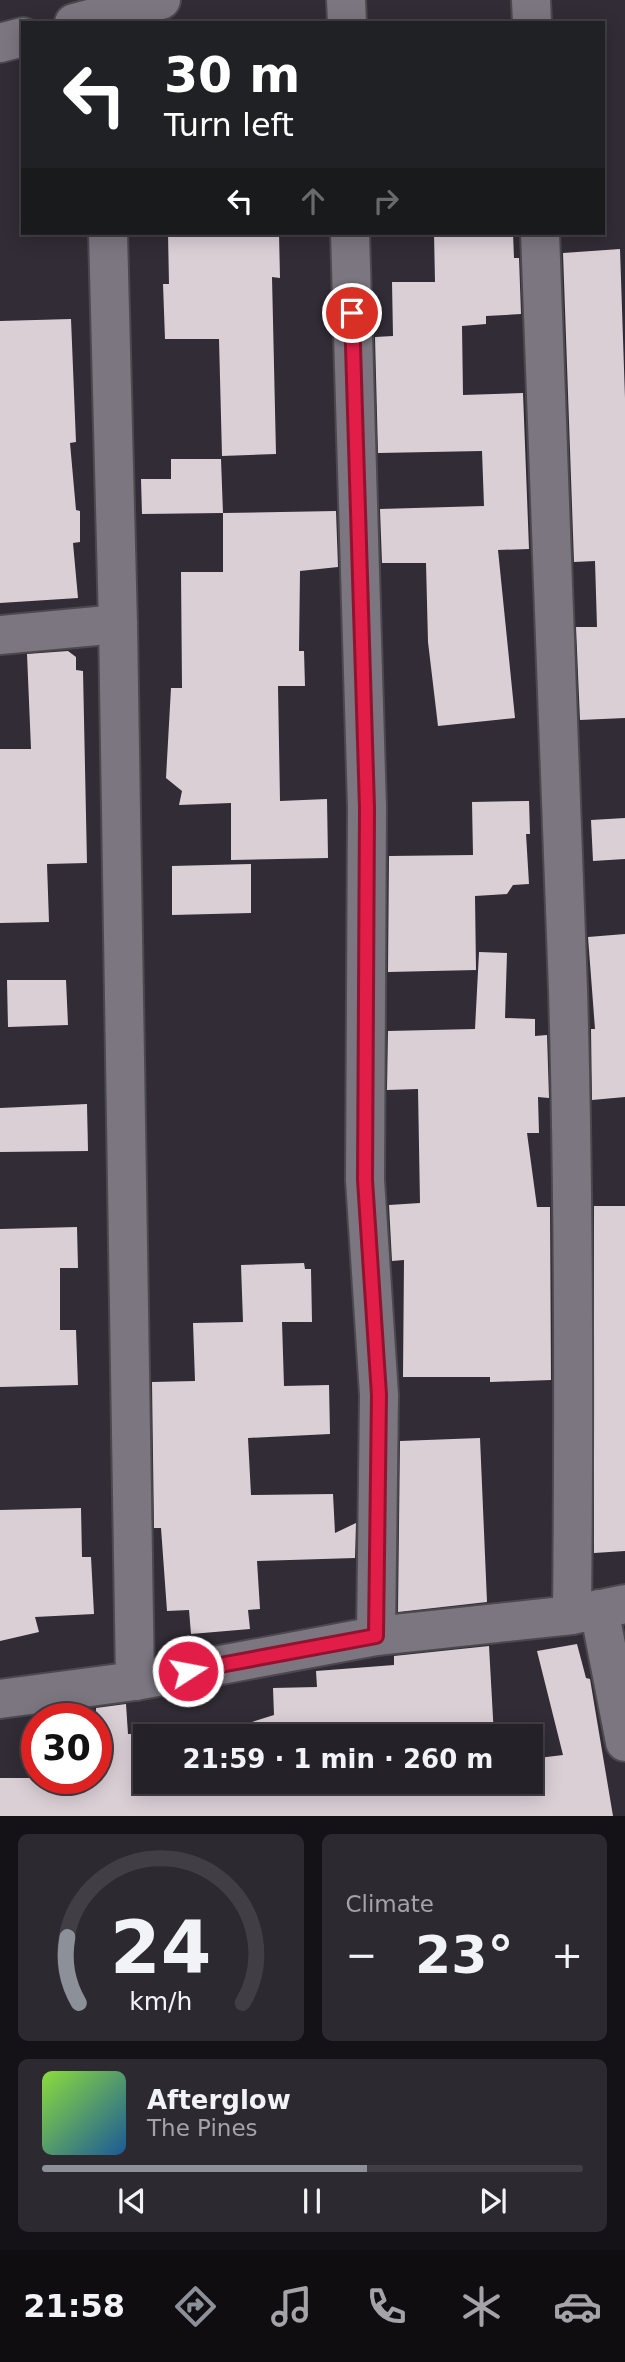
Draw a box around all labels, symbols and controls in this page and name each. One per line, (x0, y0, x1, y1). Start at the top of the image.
text: 30 m (164, 47, 300, 104)
icon: left (49, 49, 140, 140)
text: Turn left (164, 106, 294, 144)
icon: left (221, 182, 259, 220)
icon: ahead (294, 182, 332, 220)
icon: right (367, 182, 405, 220)
pin (322, 283, 382, 343)
icon: arrive (333, 294, 371, 332)
position arrow (151, 1634, 225, 1708)
speed limit sign: 30 (21, 1703, 112, 1794)
text: 21:59 · 1 min · 260 m (183, 1744, 493, 1774)
text: Climate (346, 1891, 434, 1917)
text: 24 (110, 1906, 211, 1991)
text: 23° (415, 1925, 513, 1985)
text: − (346, 1933, 377, 1977)
text: + (551, 1933, 583, 1977)
text: km/h (129, 1987, 192, 2016)
text: Afterglow (147, 2085, 291, 2115)
text: The Pines (147, 2115, 258, 2141)
icon: previous (113, 2182, 151, 2220)
icon: pause (293, 2182, 331, 2220)
icon: next (474, 2182, 512, 2220)
icon: directions (171, 2282, 220, 2331)
icon: music (267, 2282, 316, 2331)
icon: phone (362, 2282, 411, 2331)
icon: climate (457, 2282, 506, 2331)
icon: car (553, 2282, 602, 2331)
text: 21:58 (23, 2287, 125, 2325)

